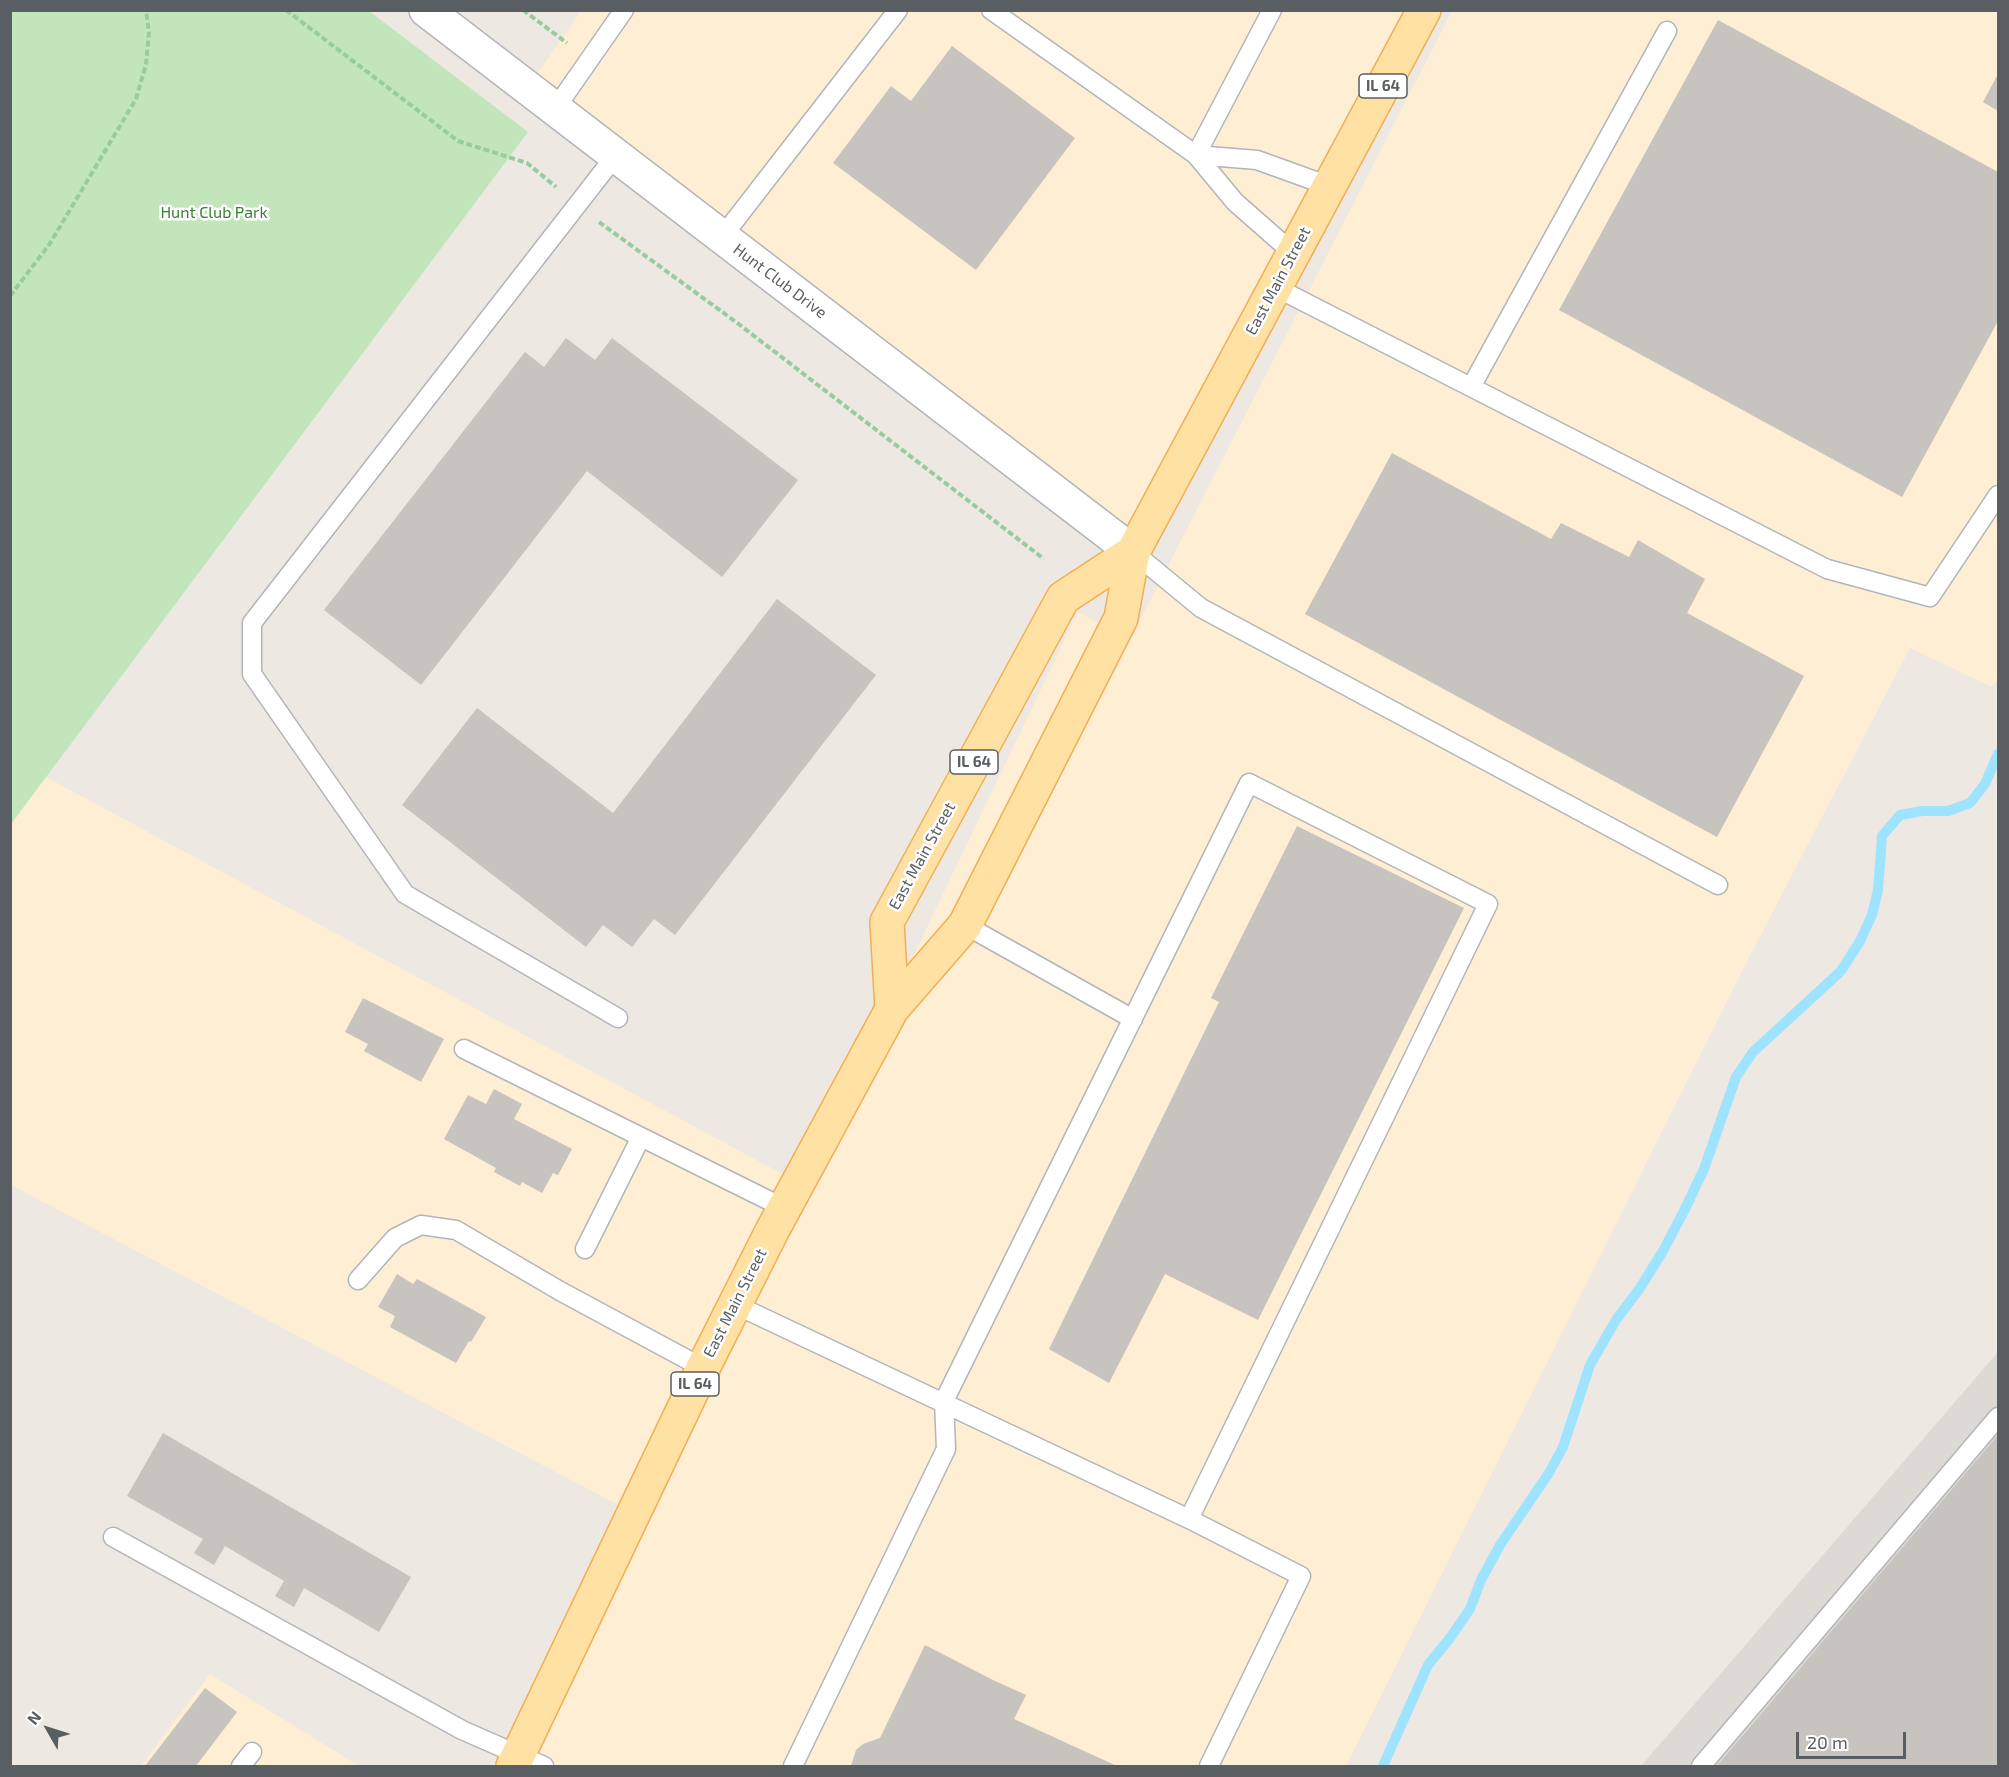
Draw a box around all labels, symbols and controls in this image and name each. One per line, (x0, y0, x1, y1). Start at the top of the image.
road number: IL 64 (1359, 74, 1407, 98)
park label: Hunt Club Park (160, 203, 268, 223)
street label: East Main Street (1241, 224, 1315, 338)
street label: Hunt Club Drive (729, 240, 831, 322)
road number: IL 64 (950, 750, 998, 774)
street label: East Main Street (885, 799, 959, 913)
street label: East Main Street (699, 1245, 771, 1361)
road number: IL 64 (671, 1372, 719, 1396)
north arrow (18, 1699, 78, 1759)
text: N (23, 1707, 45, 1728)
scale bar (1799, 1720, 1908, 1758)
text: 20 m (1807, 1731, 1848, 1753)

